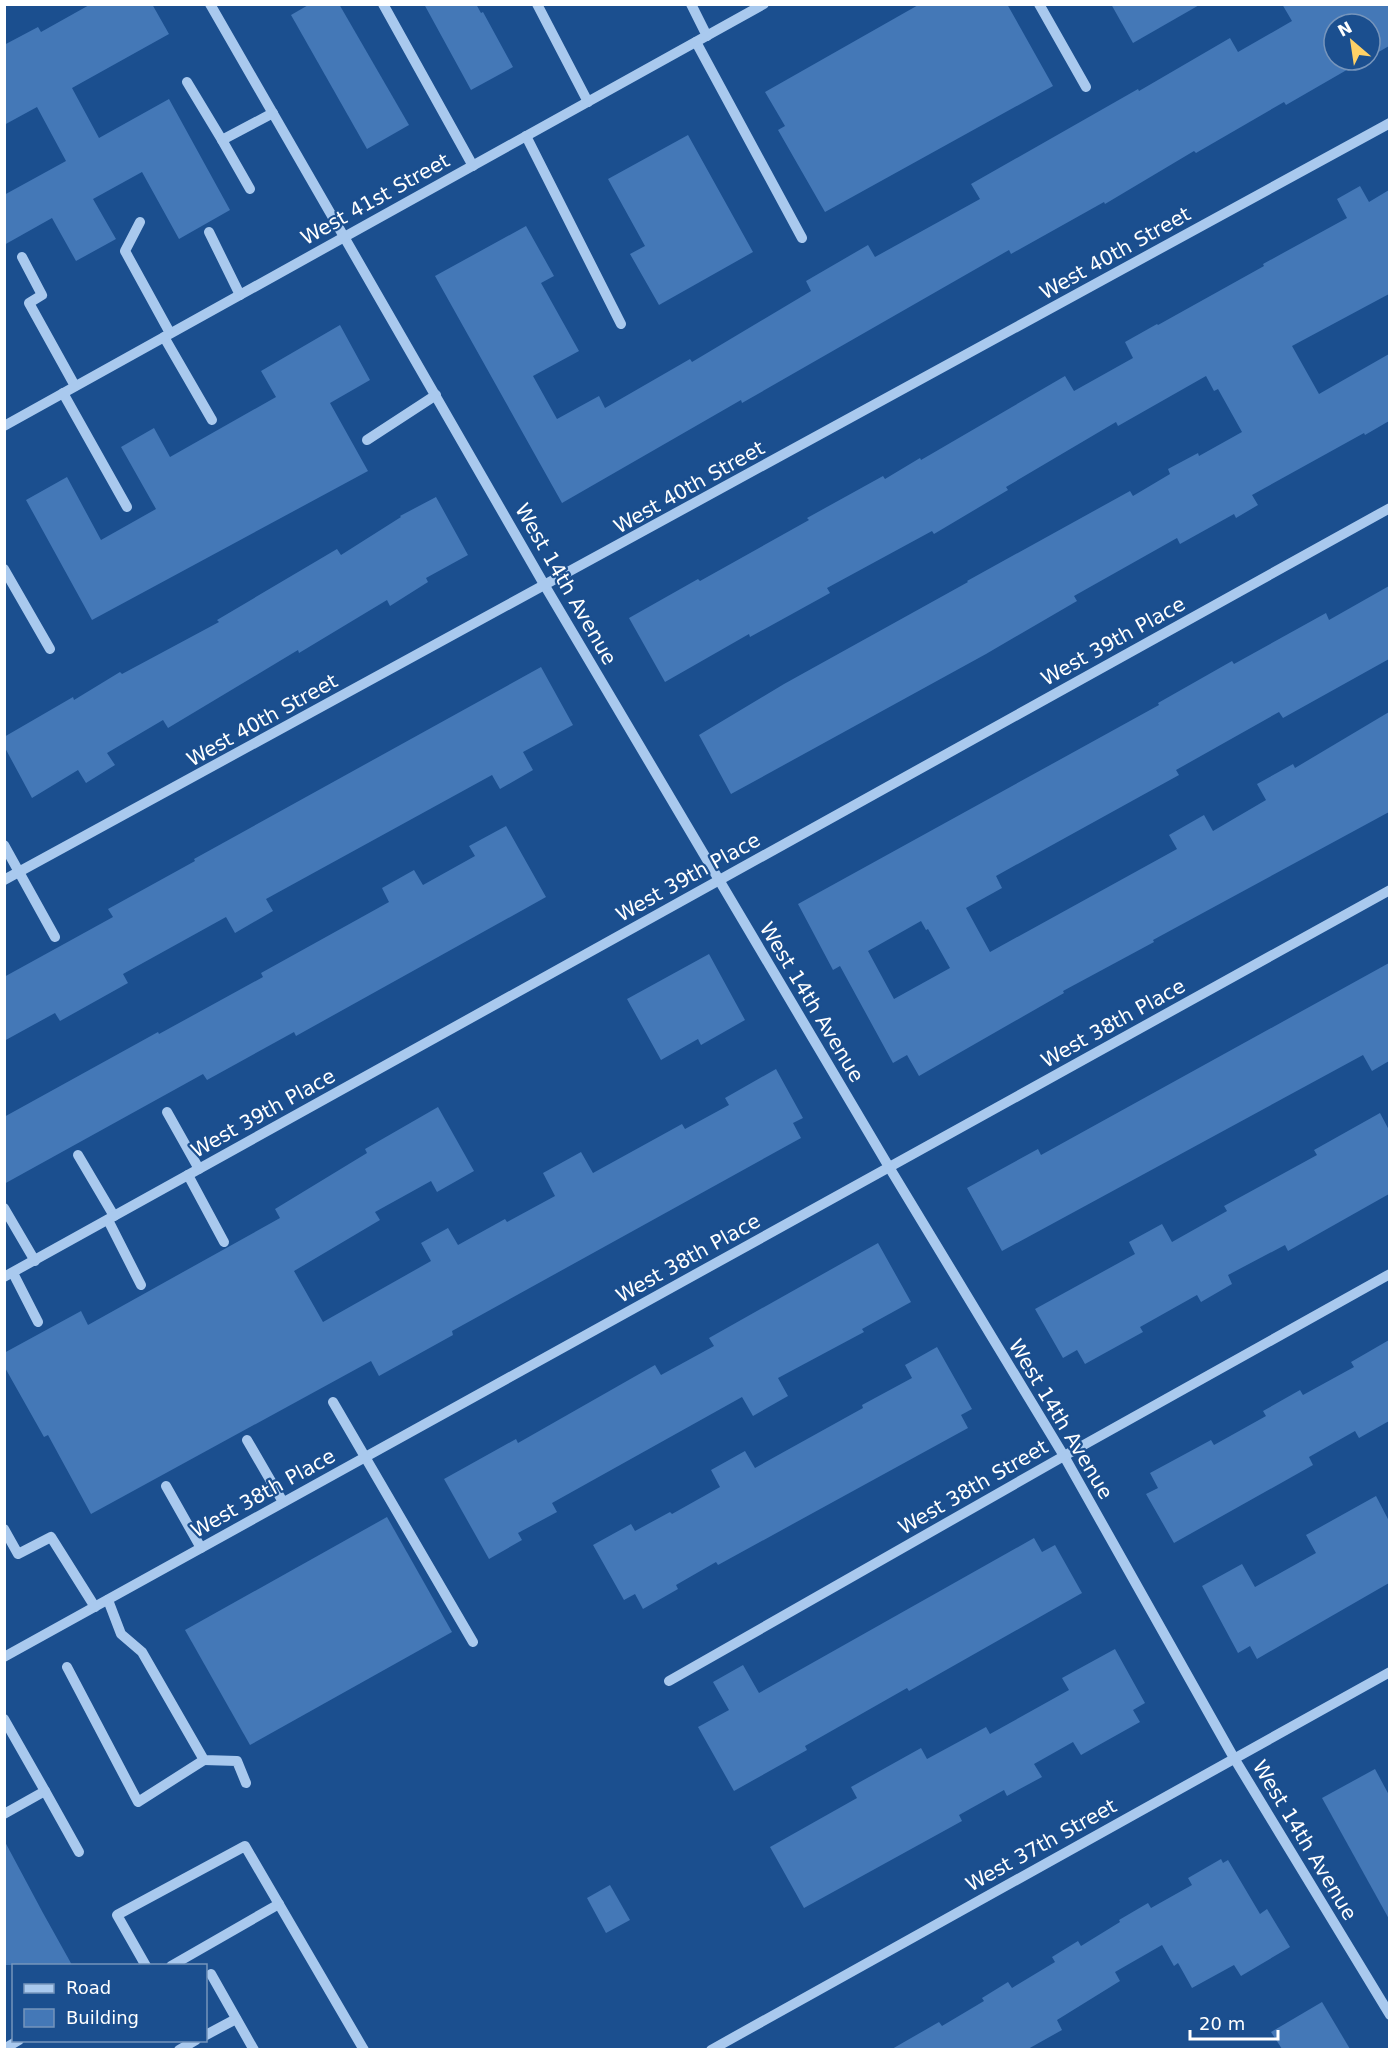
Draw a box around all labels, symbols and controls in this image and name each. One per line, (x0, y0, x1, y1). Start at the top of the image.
north arrow (1322, 12, 1382, 72)
text: N (1335, 18, 1355, 41)
street label: West 41st Street (296, 148, 454, 250)
street label: West 40th Street (1035, 202, 1195, 304)
street label: West 40th Street (609, 436, 769, 538)
street label: West 14th Avenue (510, 499, 622, 669)
street label: West 39th Place (1037, 591, 1189, 691)
street label: West 40th Street (182, 669, 342, 771)
street label: West 39th Place (612, 827, 764, 927)
street label: West 14th Avenue (755, 918, 869, 1086)
street label: West 38th Place (1037, 973, 1189, 1073)
street label: West 39th Place (187, 1063, 339, 1163)
street label: West 38th Place (612, 1208, 764, 1308)
street label: West 14th Avenue (1004, 1335, 1118, 1503)
street label: West 38th Street (894, 1434, 1052, 1540)
street label: West 38th Place (187, 1443, 339, 1543)
street label: West 14th Avenue (1248, 1756, 1362, 1924)
street label: West 37th Street (961, 1794, 1121, 1896)
legend (12, 1964, 207, 2042)
text: Road (66, 1977, 111, 1998)
scale bar (1190, 2003, 1278, 2041)
text: Building (66, 2007, 139, 2028)
text: 20 m (1199, 2013, 1245, 2034)

